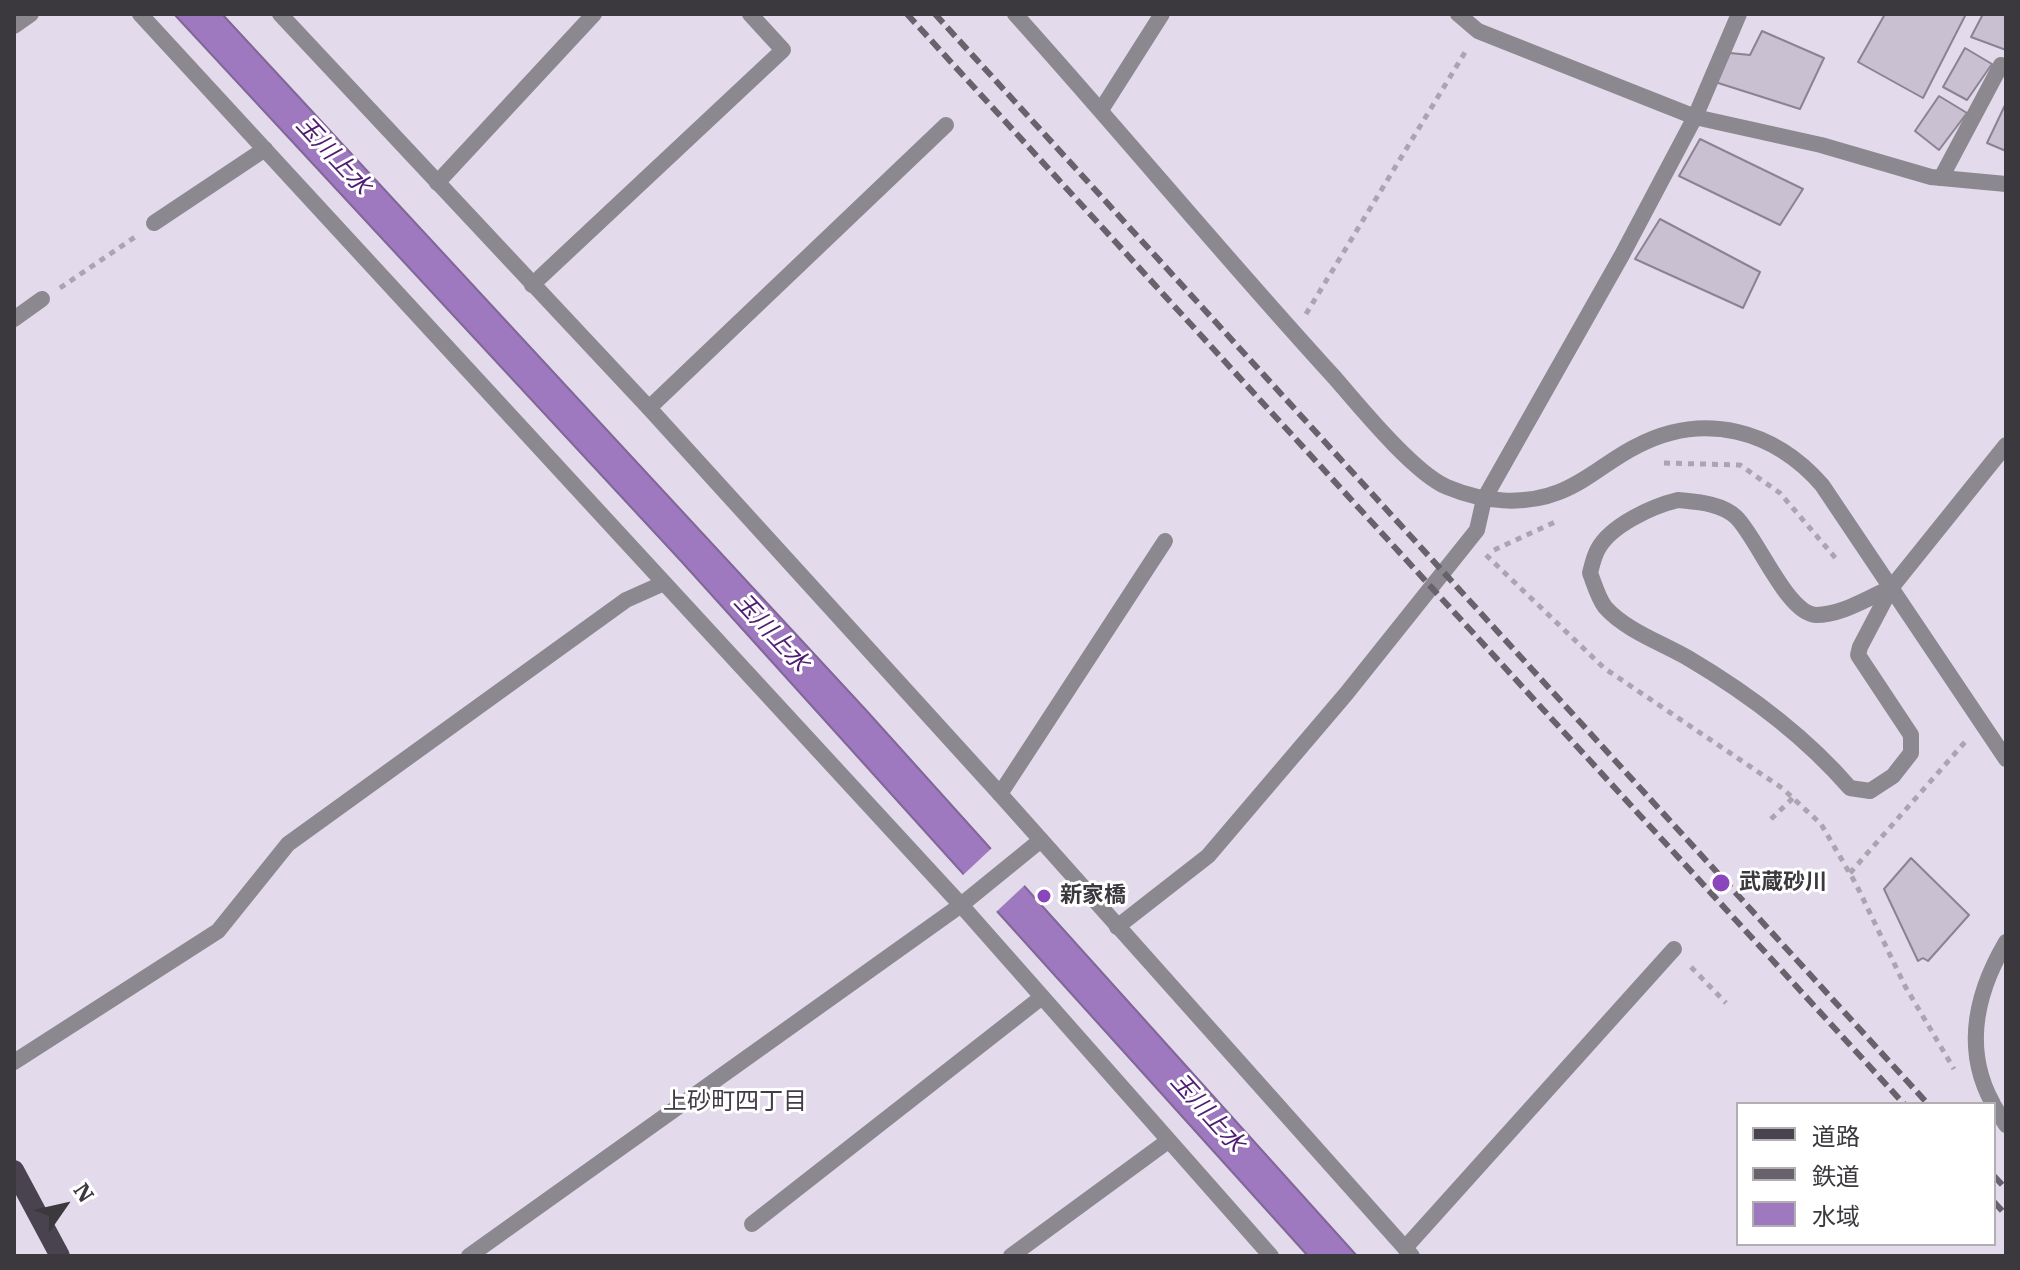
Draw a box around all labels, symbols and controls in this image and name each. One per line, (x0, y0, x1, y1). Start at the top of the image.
water label: 玉川上水 (290, 111, 376, 201)
water label: 玉川上水 (728, 588, 814, 678)
place label: 武蔵砂川 (1739, 870, 1827, 896)
marker: 武蔵砂川 (1710, 872, 1732, 894)
place label: 新家橋 (1060, 883, 1126, 909)
marker: 新家橋 (1035, 887, 1053, 905)
water label: 玉川上水 (1164, 1068, 1250, 1158)
district label: 上砂町四丁目 (663, 1088, 807, 1116)
legend (1736, 1102, 1996, 1246)
text: 道路 (1812, 1120, 1860, 1152)
text: 鉄道 (1812, 1160, 1860, 1192)
north arrow (24, 1166, 104, 1246)
text: N (67, 1177, 101, 1208)
text: 水域 (1812, 1200, 1860, 1232)

